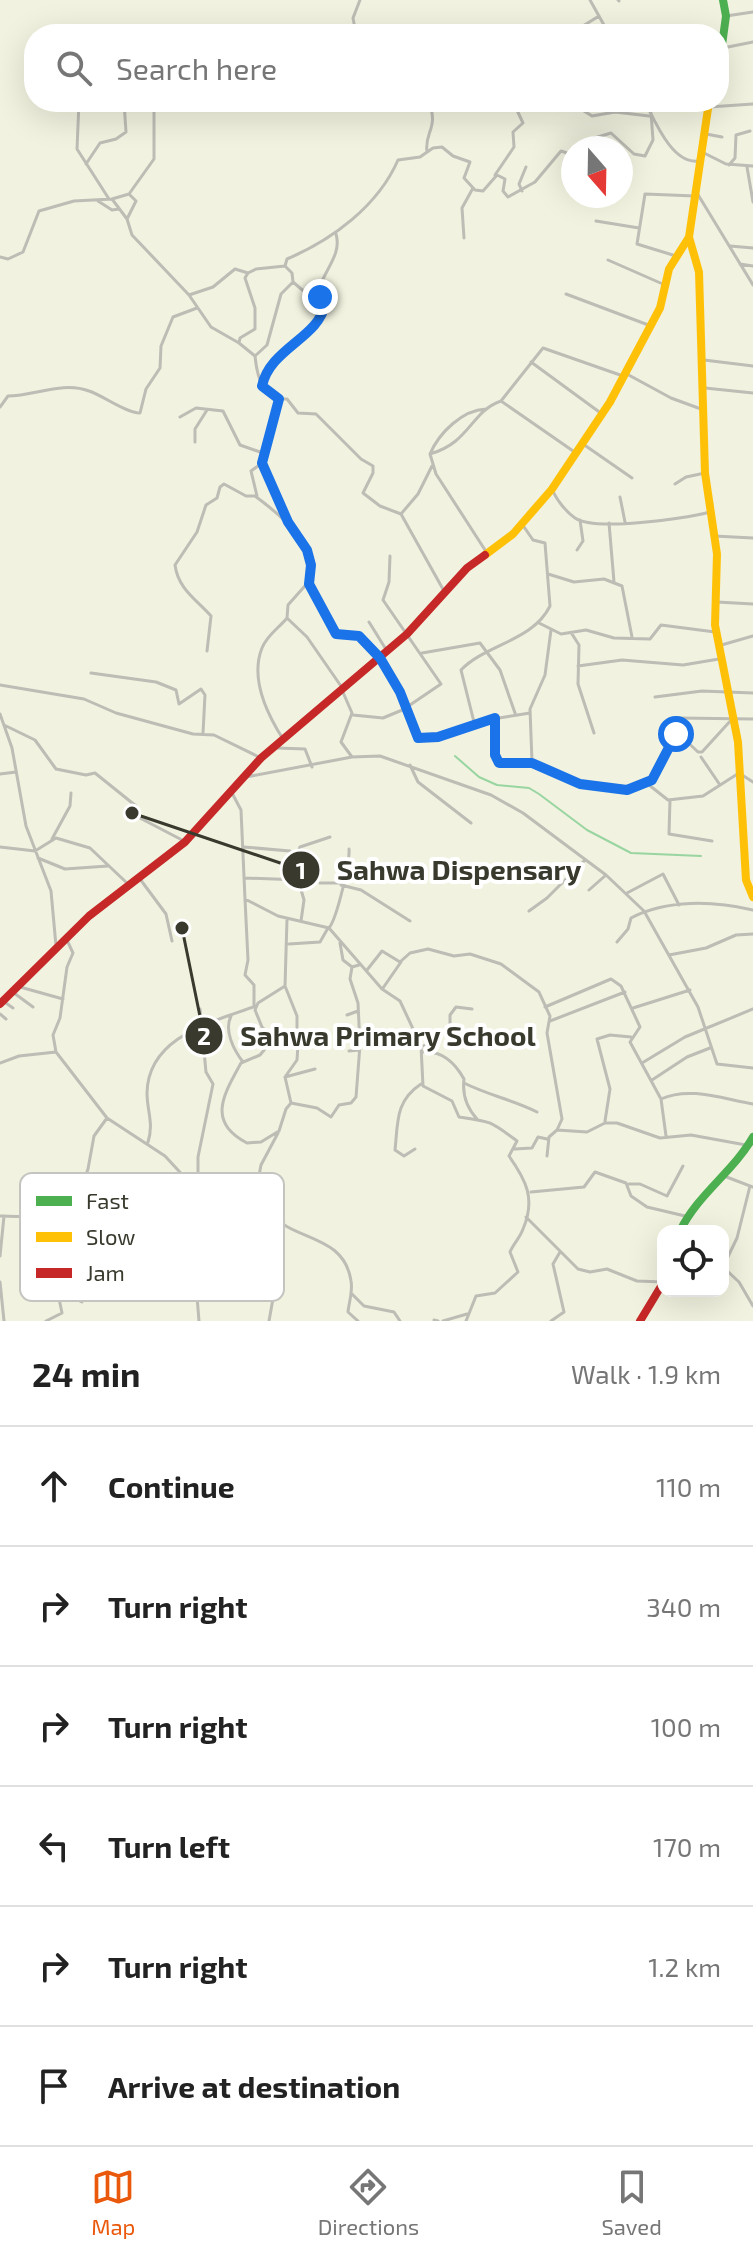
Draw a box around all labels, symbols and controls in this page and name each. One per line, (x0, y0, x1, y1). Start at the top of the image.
search box (24, 24, 729, 112)
icon: search (52, 46, 96, 90)
text: Search here (116, 50, 277, 86)
north arrow (561, 136, 633, 208)
route end (302, 279, 338, 315)
route start (658, 716, 694, 752)
callout: Sahwa Dispensary (281, 844, 597, 896)
text: Sahwa Dispensary (337, 852, 581, 886)
text: 1 (296, 855, 306, 884)
callout: Sahwa Primary School (184, 1010, 552, 1062)
text: Sahwa Primary School (240, 1018, 537, 1052)
text: 2 (197, 1021, 211, 1050)
legend (20, 1173, 284, 1301)
text: Fast (86, 1187, 129, 1213)
text: Slow (86, 1223, 135, 1249)
map controls (657, 1225, 729, 1297)
button: locate (657, 1225, 729, 1297)
text: Jam (86, 1259, 125, 1285)
text: 24 min (32, 1353, 141, 1394)
text: Walk · 1.9 km (571, 1358, 721, 1389)
icon: ahead (32, 1464, 76, 1508)
text: Continue (108, 1468, 235, 1504)
text: 110 m (656, 1471, 721, 1502)
icon: right (32, 1584, 76, 1628)
text: Turn right (108, 1588, 248, 1624)
text: 340 m (646, 1591, 721, 1622)
icon: right (32, 1704, 76, 1748)
text: Turn right (108, 1708, 248, 1744)
text: 100 m (651, 1711, 721, 1742)
icon: left (32, 1824, 76, 1868)
text: Turn left (108, 1828, 230, 1864)
text: 170 m (653, 1831, 721, 1862)
icon: right (32, 1944, 76, 1988)
text: Turn right (108, 1948, 248, 1984)
text: 1.2 km (648, 1951, 721, 1982)
icon: arrive (32, 2064, 76, 2108)
text: Arrive at destination (108, 2068, 400, 2104)
tab: Map (91, 2165, 135, 2239)
tab: Directions (318, 2165, 419, 2239)
tab: Saved (601, 2165, 662, 2239)

